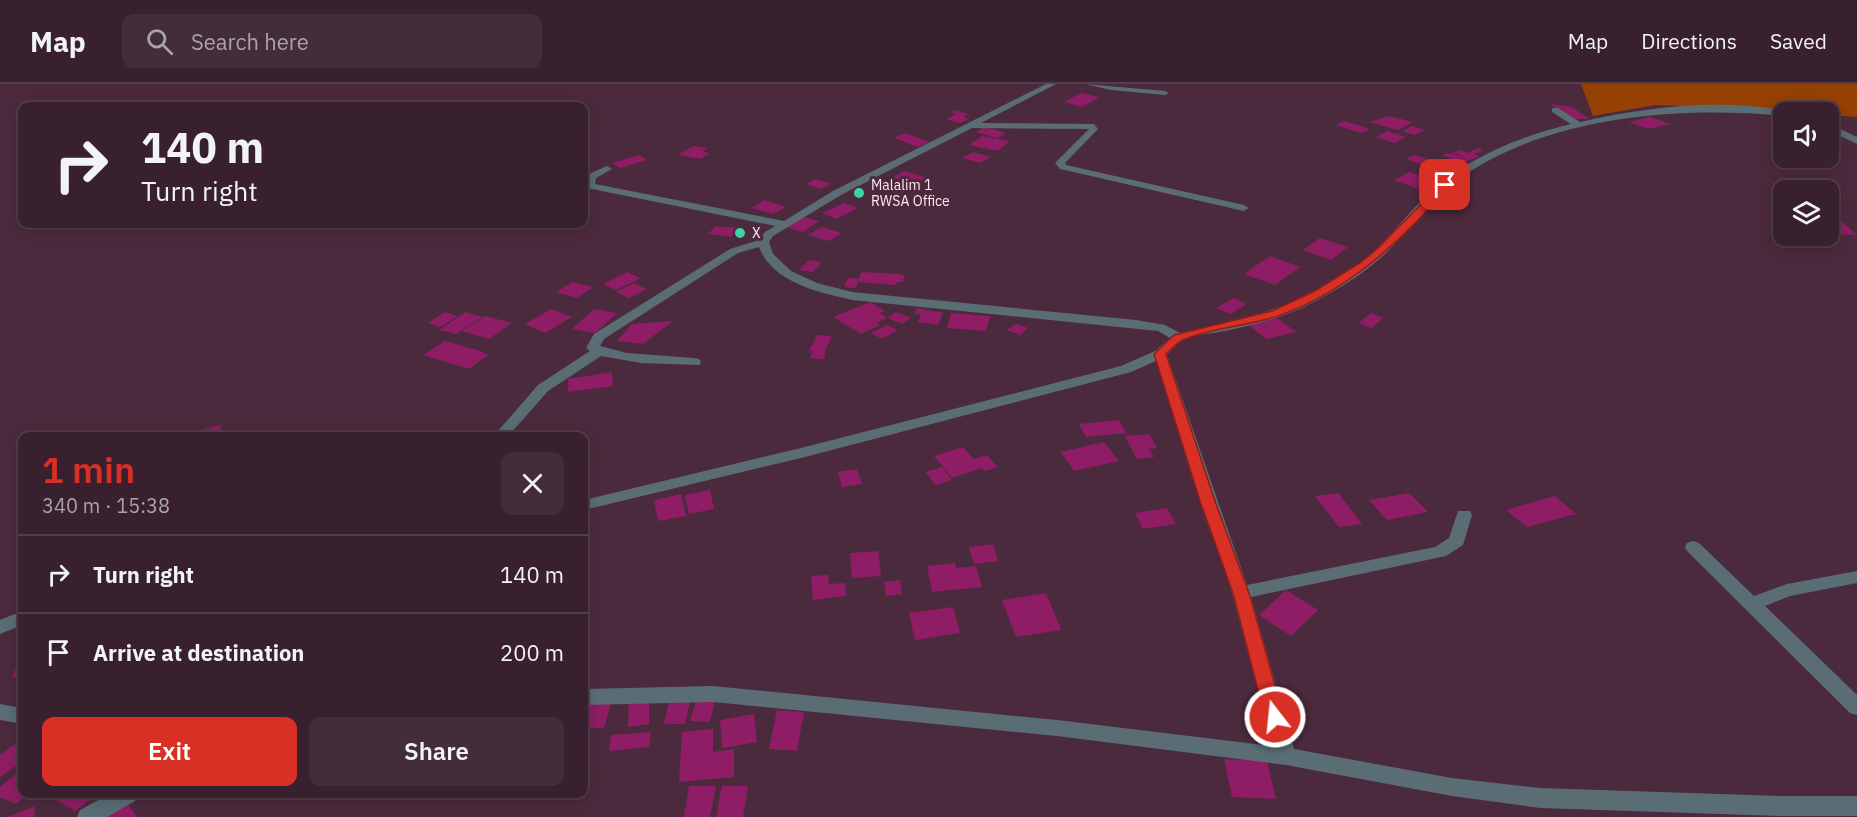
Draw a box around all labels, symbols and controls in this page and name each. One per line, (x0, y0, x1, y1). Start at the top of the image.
search box (122, 14, 542, 68)
text: Map (30, 23, 86, 60)
icon: search (143, 25, 176, 58)
text: Search here (191, 27, 309, 56)
text: Map (1568, 27, 1608, 55)
text: Directions (1641, 27, 1737, 55)
text: Saved (1770, 27, 1827, 55)
map controls (1773, 102, 1839, 246)
button: sound (1773, 102, 1839, 168)
text: 140 m (141, 120, 264, 175)
icon: right (42, 126, 120, 204)
pin (1419, 159, 1470, 210)
icon: arrive (1428, 168, 1461, 201)
text: Turn right (141, 173, 258, 208)
place label: Malalim 1 RWSA Office (871, 176, 950, 210)
button: layers (1773, 180, 1839, 246)
marker: Malalim 1 RWSA Office (852, 186, 866, 200)
place label: X (752, 224, 761, 242)
marker: X (733, 226, 747, 240)
text: 1 min (42, 446, 135, 493)
button: close (501, 452, 564, 515)
text: 340 m · 15:38 (42, 492, 170, 519)
icon: right (42, 558, 75, 591)
text: Turn right (93, 560, 194, 589)
text: 140 m (500, 560, 564, 589)
icon: arrive (42, 636, 75, 669)
text: Arrive at destination (93, 638, 304, 667)
text: 200 m (500, 638, 564, 667)
position arrow (1243, 685, 1307, 749)
button: Exit (42, 717, 297, 786)
button: Share (309, 717, 564, 786)

